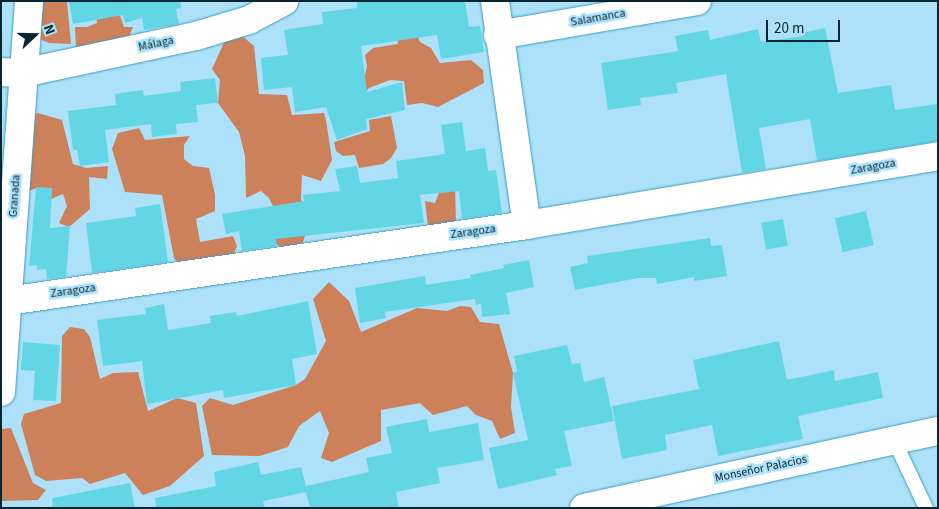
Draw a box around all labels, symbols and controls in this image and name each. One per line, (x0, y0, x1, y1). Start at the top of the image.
street label: Salamanca (569, 6, 627, 30)
north arrow (10, 10, 60, 60)
scale bar (769, 10, 843, 42)
text: 20 m (774, 18, 804, 39)
text: N (38, 22, 60, 38)
street label: Málaga (137, 33, 175, 55)
street label: Zaragoza (849, 156, 897, 178)
street label: Granada (6, 174, 24, 218)
street label: Zaragoza (449, 222, 497, 242)
street label: Zaragoza (49, 281, 97, 301)
street label: Monseñor Palacios (714, 452, 808, 486)

